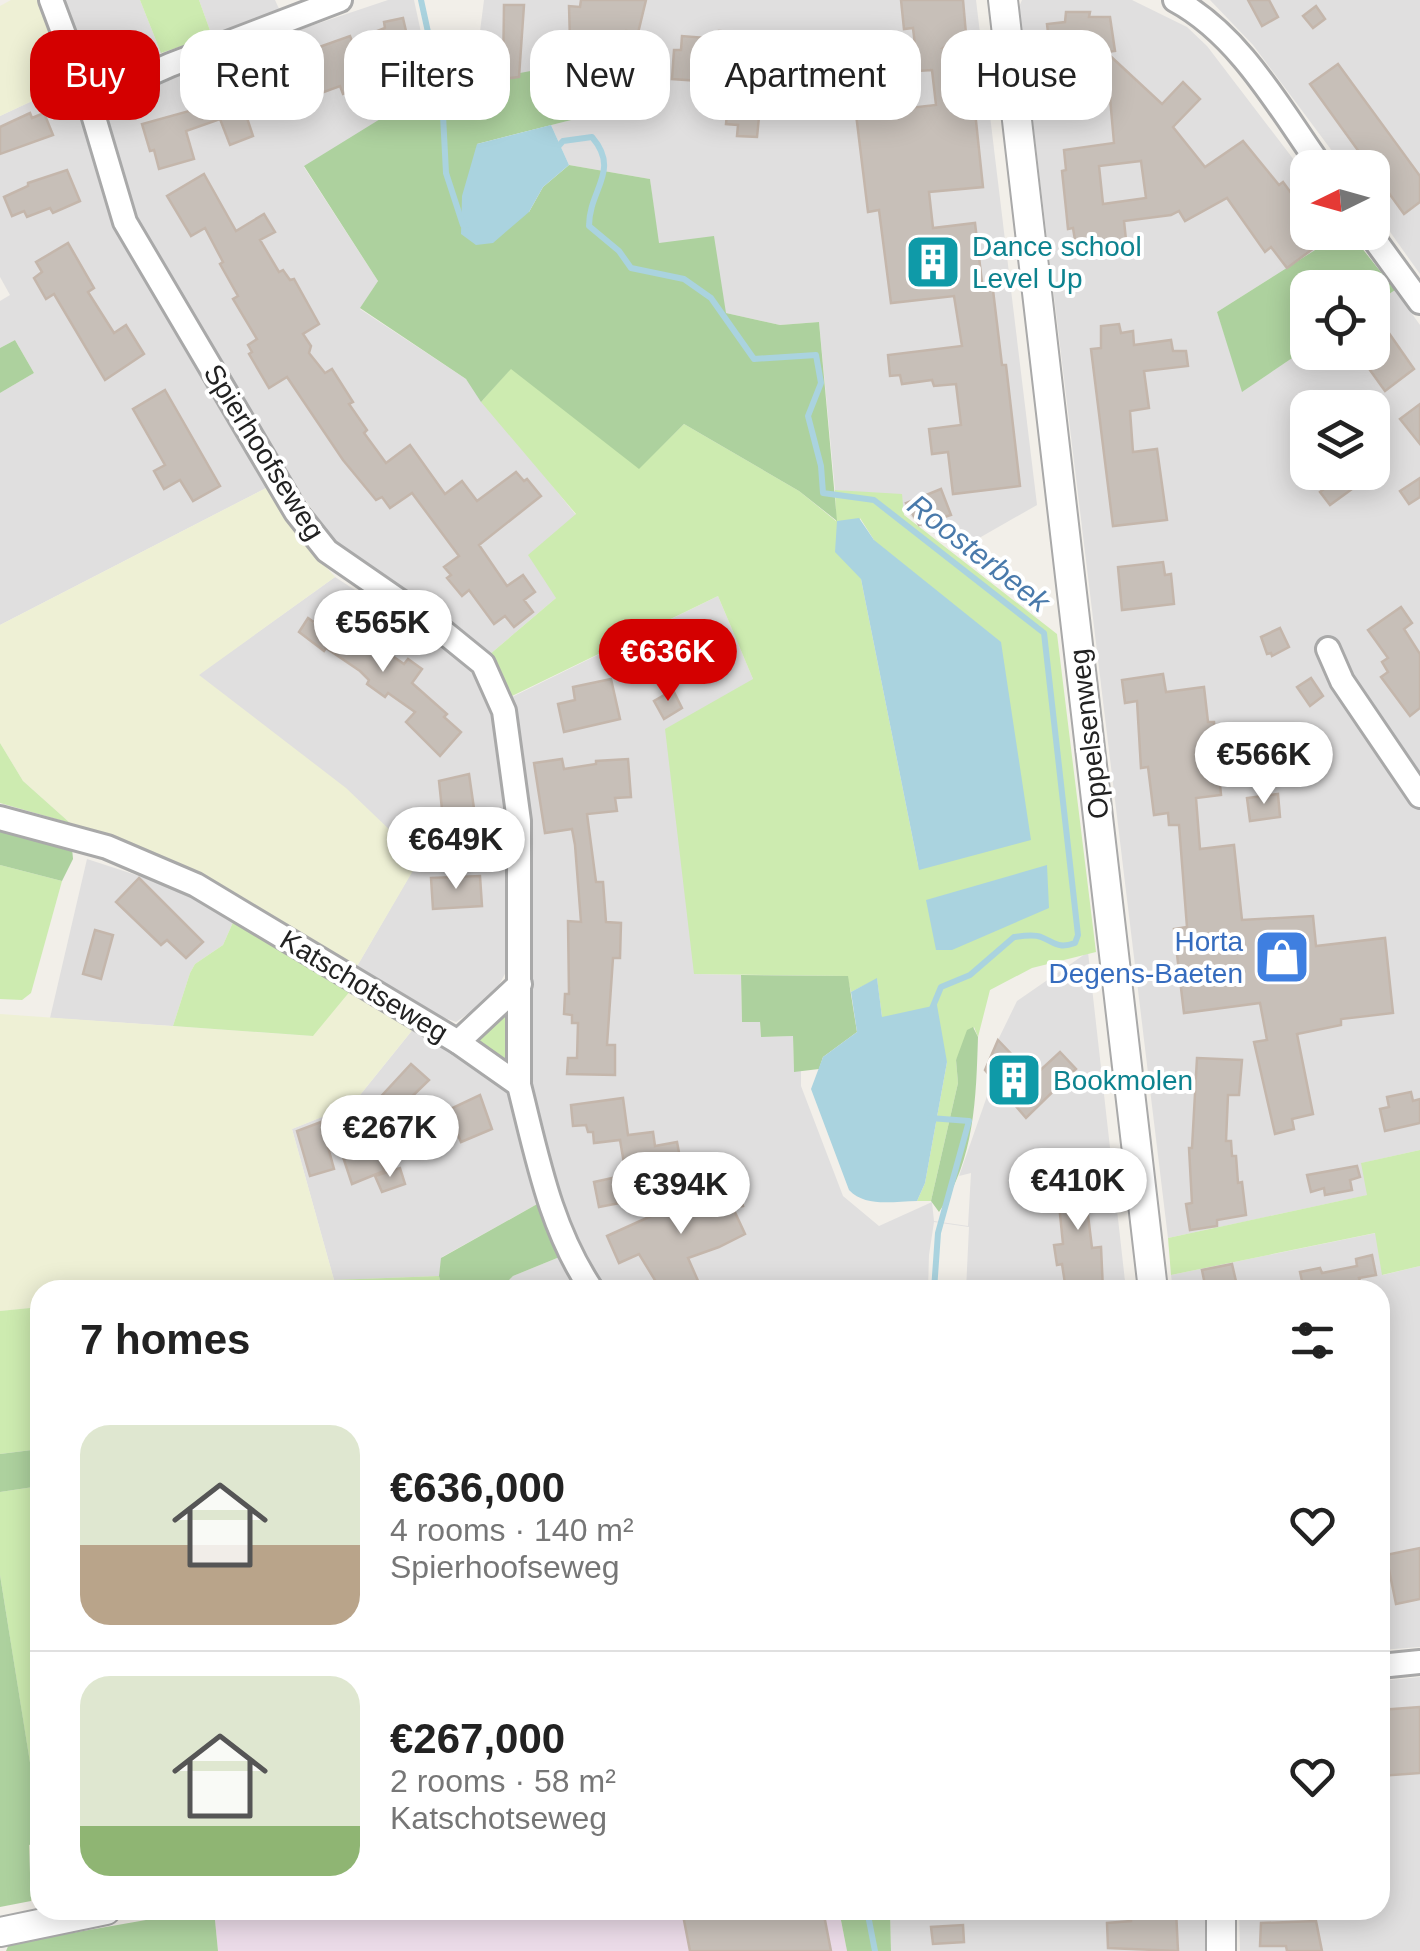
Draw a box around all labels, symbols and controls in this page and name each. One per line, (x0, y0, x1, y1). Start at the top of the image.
chip: Buy (30, 30, 160, 120)
chip: Rent (180, 30, 324, 120)
chip: Filters (344, 30, 510, 120)
chip: New (530, 30, 670, 120)
chip: Apartment (690, 30, 921, 120)
chip: House (941, 30, 1112, 120)
north arrow (1290, 150, 1390, 250)
map controls (1290, 150, 1390, 490)
place label: Dance school Level Up (972, 231, 1142, 294)
building icon: Dance school Level Up (903, 232, 963, 292)
button: locate (1290, 270, 1390, 370)
street label: Spierhoofseweg (198, 359, 330, 545)
button: layers (1290, 390, 1390, 490)
water label: Roosterbeek (902, 488, 1058, 620)
pin: €565K (313, 590, 453, 675)
text: €565K (336, 604, 430, 640)
pin: €636K (598, 619, 738, 704)
text: €636K (621, 633, 715, 669)
street label: Oppelsenweg (1063, 647, 1115, 821)
pin: €566K (1194, 722, 1334, 807)
text: €566K (1217, 736, 1311, 772)
pin: €649K (386, 807, 526, 892)
text: €649K (409, 821, 503, 857)
street label: Katschotseweg (275, 924, 453, 1048)
place label: Horta Degens-Baeten (1048, 926, 1243, 989)
shop icon: Horta Degens-Baeten (1252, 927, 1312, 987)
building icon: Bookmolen (984, 1050, 1044, 1110)
place label: Bookmolen (1053, 1065, 1193, 1096)
pin: €267K (320, 1095, 460, 1180)
text: €267K (343, 1109, 437, 1145)
pin: €410K (1008, 1148, 1148, 1233)
pin: €394K (611, 1152, 751, 1237)
text: €410K (1031, 1162, 1125, 1198)
text: €394K (634, 1166, 728, 1202)
icon: filters (1285, 1313, 1340, 1368)
text: 7 homes (80, 1316, 250, 1363)
text: €636,000 (390, 1464, 565, 1511)
icon: home (160, 1465, 280, 1585)
icon: heart (1285, 1498, 1340, 1553)
text: 4 rooms · 140 m² (390, 1512, 634, 1548)
text: Spierhoofseweg (390, 1549, 619, 1585)
text: €267,000 (390, 1715, 565, 1762)
icon: home (160, 1716, 280, 1836)
icon: heart (1285, 1749, 1340, 1804)
text: 2 rooms · 58 m² (390, 1763, 616, 1799)
text: Katschotseweg (390, 1800, 607, 1836)

